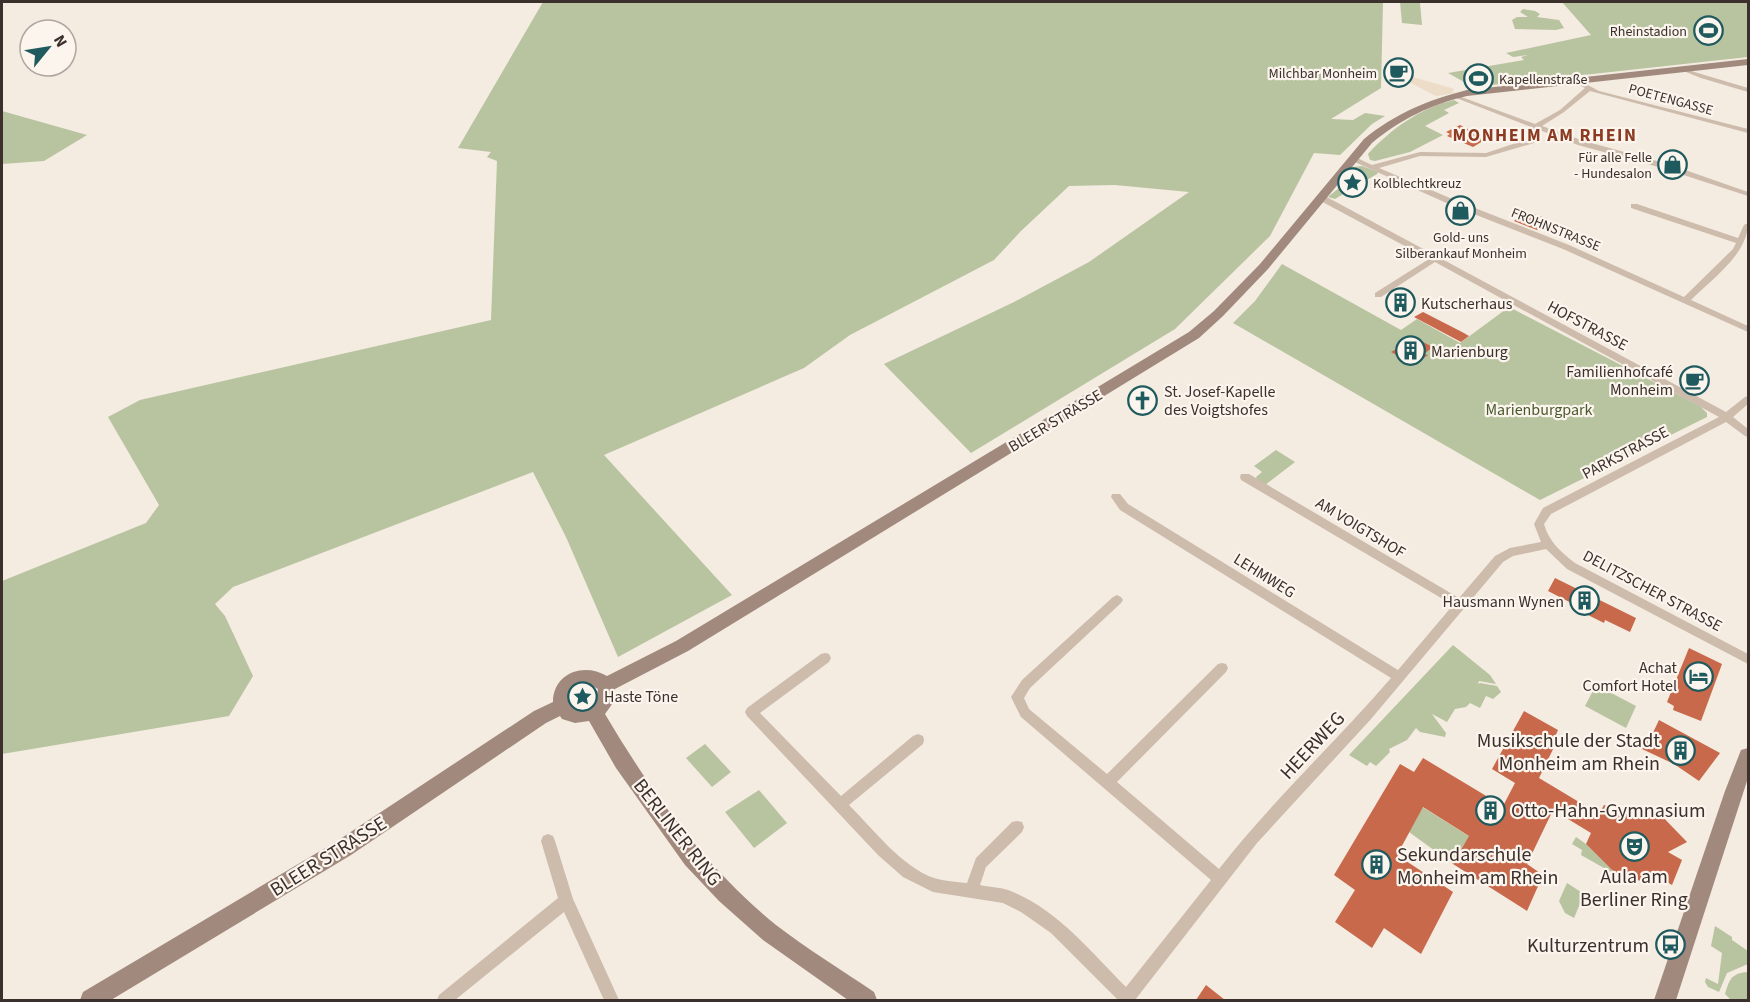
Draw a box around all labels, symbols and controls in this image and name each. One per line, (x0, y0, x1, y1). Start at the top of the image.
sports icon: Rheinstadion (1692, 15, 1724, 47)
north arrow (18, 18, 78, 78)
place label: Rheinstadion (1610, 22, 1687, 42)
text: N (48, 31, 72, 51)
cafe icon: Milchbar Monheim (1382, 57, 1414, 89)
sports icon: Kapellenstraße (1462, 63, 1494, 95)
place label: Milchbar Monheim (1269, 64, 1377, 84)
place label: Kapellenstraße (1499, 70, 1588, 90)
street label: POETENGASSE (1626, 79, 1715, 121)
district label: MONHEIM AM RHEIN (1453, 123, 1637, 148)
place label: Für alle Felle - Hundesalon (1574, 148, 1652, 184)
shop icon: Für alle Felle - Hundesalon (1657, 149, 1689, 181)
place icon: Kolblechtkreuz (1336, 167, 1368, 199)
place label: Kolblechtkreuz (1373, 174, 1461, 194)
shop icon: Gold- uns Silberankauf Monheim (1445, 194, 1477, 226)
street label: FROHNSTRASSE (1508, 203, 1603, 257)
place label: Gold- uns Silberankauf Monheim (1395, 228, 1527, 264)
building icon: Kutscherhaus (1384, 287, 1416, 319)
place label: Kutscherhaus (1421, 293, 1513, 315)
street label: HOFSTRASSE (1543, 295, 1632, 356)
building icon: Marienburg (1394, 335, 1426, 367)
place label: Marienburg (1431, 341, 1508, 363)
place label: Familienhofcafé Monheim (1566, 361, 1673, 401)
cafe icon: Familienhofcafé Monheim (1678, 364, 1710, 396)
place label: St. Josef-Kapelle des Voigtshofes (1164, 381, 1276, 421)
street label: BLEER STRASSE (1004, 384, 1107, 458)
church icon: St. Josef-Kapelle des Voigtshofes (1127, 384, 1159, 416)
park label: Marienburgpark (1485, 399, 1593, 421)
street label: PARKSTRASSE (1578, 421, 1673, 485)
street label: AM VOIGTSHOF (1311, 492, 1410, 563)
street label: DELITZSCHER STRASSE (1579, 545, 1726, 637)
street label: LEHMWEG (1229, 548, 1300, 604)
building icon: Hausmann Wynen (1569, 585, 1601, 617)
place label: Hausmann Wynen (1443, 591, 1564, 613)
place label: Achat Comfort Hotel (1583, 657, 1678, 697)
hotel icon: Achat Comfort Hotel (1682, 660, 1714, 692)
place icon: Haste Töne (567, 680, 599, 712)
place label: Haste Töne (604, 686, 678, 708)
street label: HEERWEG (1274, 705, 1352, 786)
place label: Musikschule der Stadt Monheim am Rhein (1477, 727, 1660, 778)
building icon: Musikschule der Stadt Monheim am Rhein (1665, 735, 1697, 767)
street label: BERLINER RING (626, 773, 728, 892)
building icon: Otto-Hahn-Gymnasium (1474, 794, 1506, 826)
place label: Otto-Hahn-Gymnasium (1511, 797, 1706, 825)
street label: BLEER STRASSE (265, 810, 392, 904)
theatre icon: Aula am Berliner Ring (1618, 830, 1650, 862)
place label: Sekundarschule Monheim am Rhein (1397, 841, 1558, 892)
building icon: Sekundarschule Monheim am Rhein (1360, 849, 1392, 881)
place label: Aula am Berliner Ring (1580, 863, 1688, 914)
bus stop icon: Kulturzentrum (1654, 929, 1686, 961)
place label: Kulturzentrum (1527, 932, 1649, 960)

